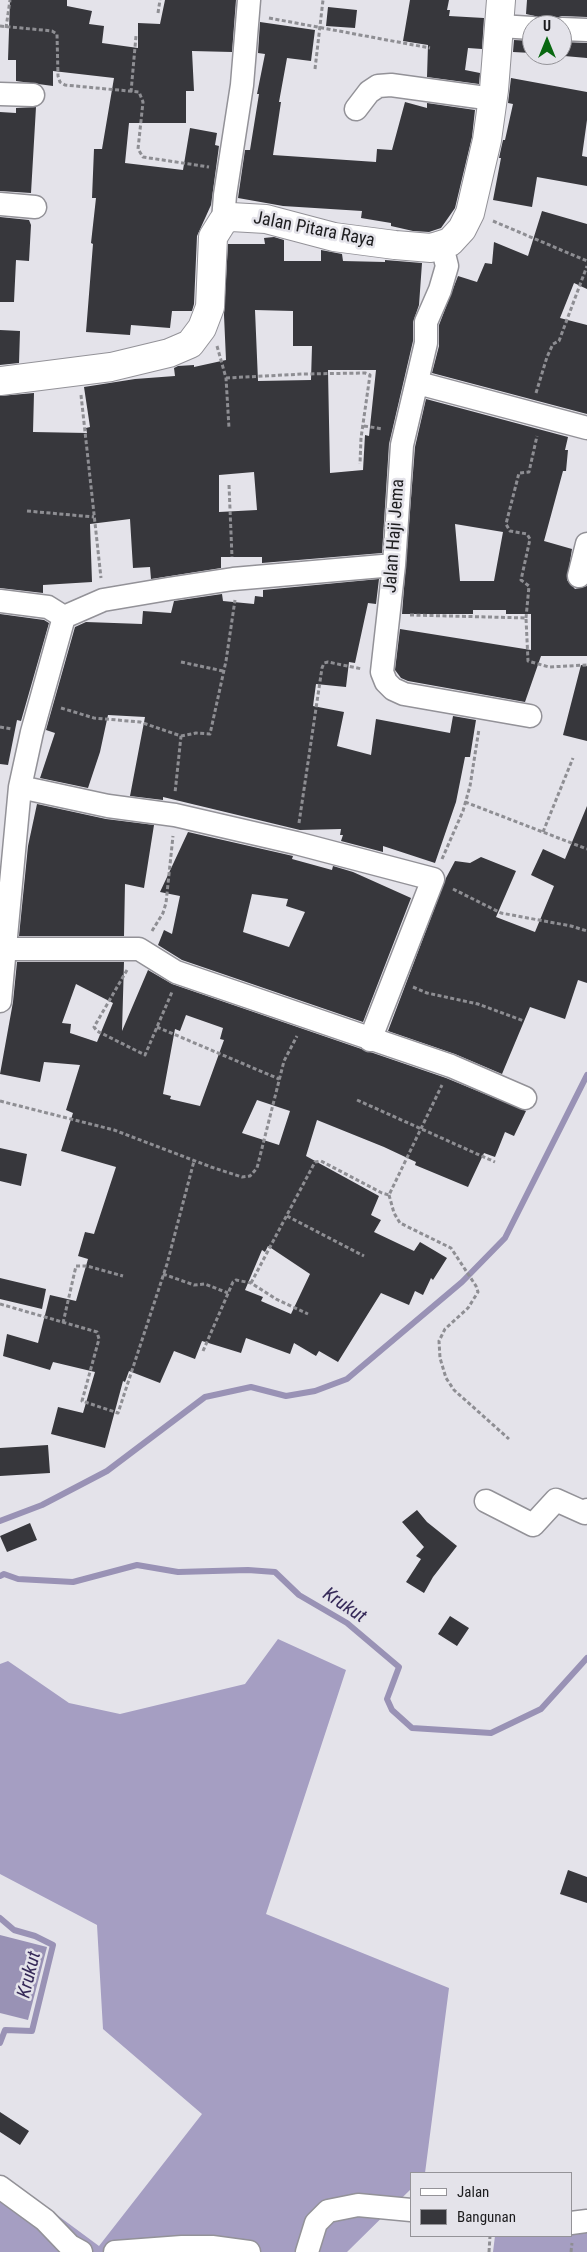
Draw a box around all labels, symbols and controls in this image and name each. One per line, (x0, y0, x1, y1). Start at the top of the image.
north arrow (522, 15, 572, 65)
text: U (543, 18, 551, 34)
street label: Jalan Pitara Raya (252, 208, 376, 252)
street label: Jalan Haji Jema (380, 478, 410, 594)
water label: Krukut (318, 1583, 370, 1629)
water label: Krukut (13, 1949, 47, 2001)
legend (410, 2172, 572, 2237)
text: Jalan (457, 2183, 489, 2201)
text: Bangunan (457, 2208, 516, 2226)

